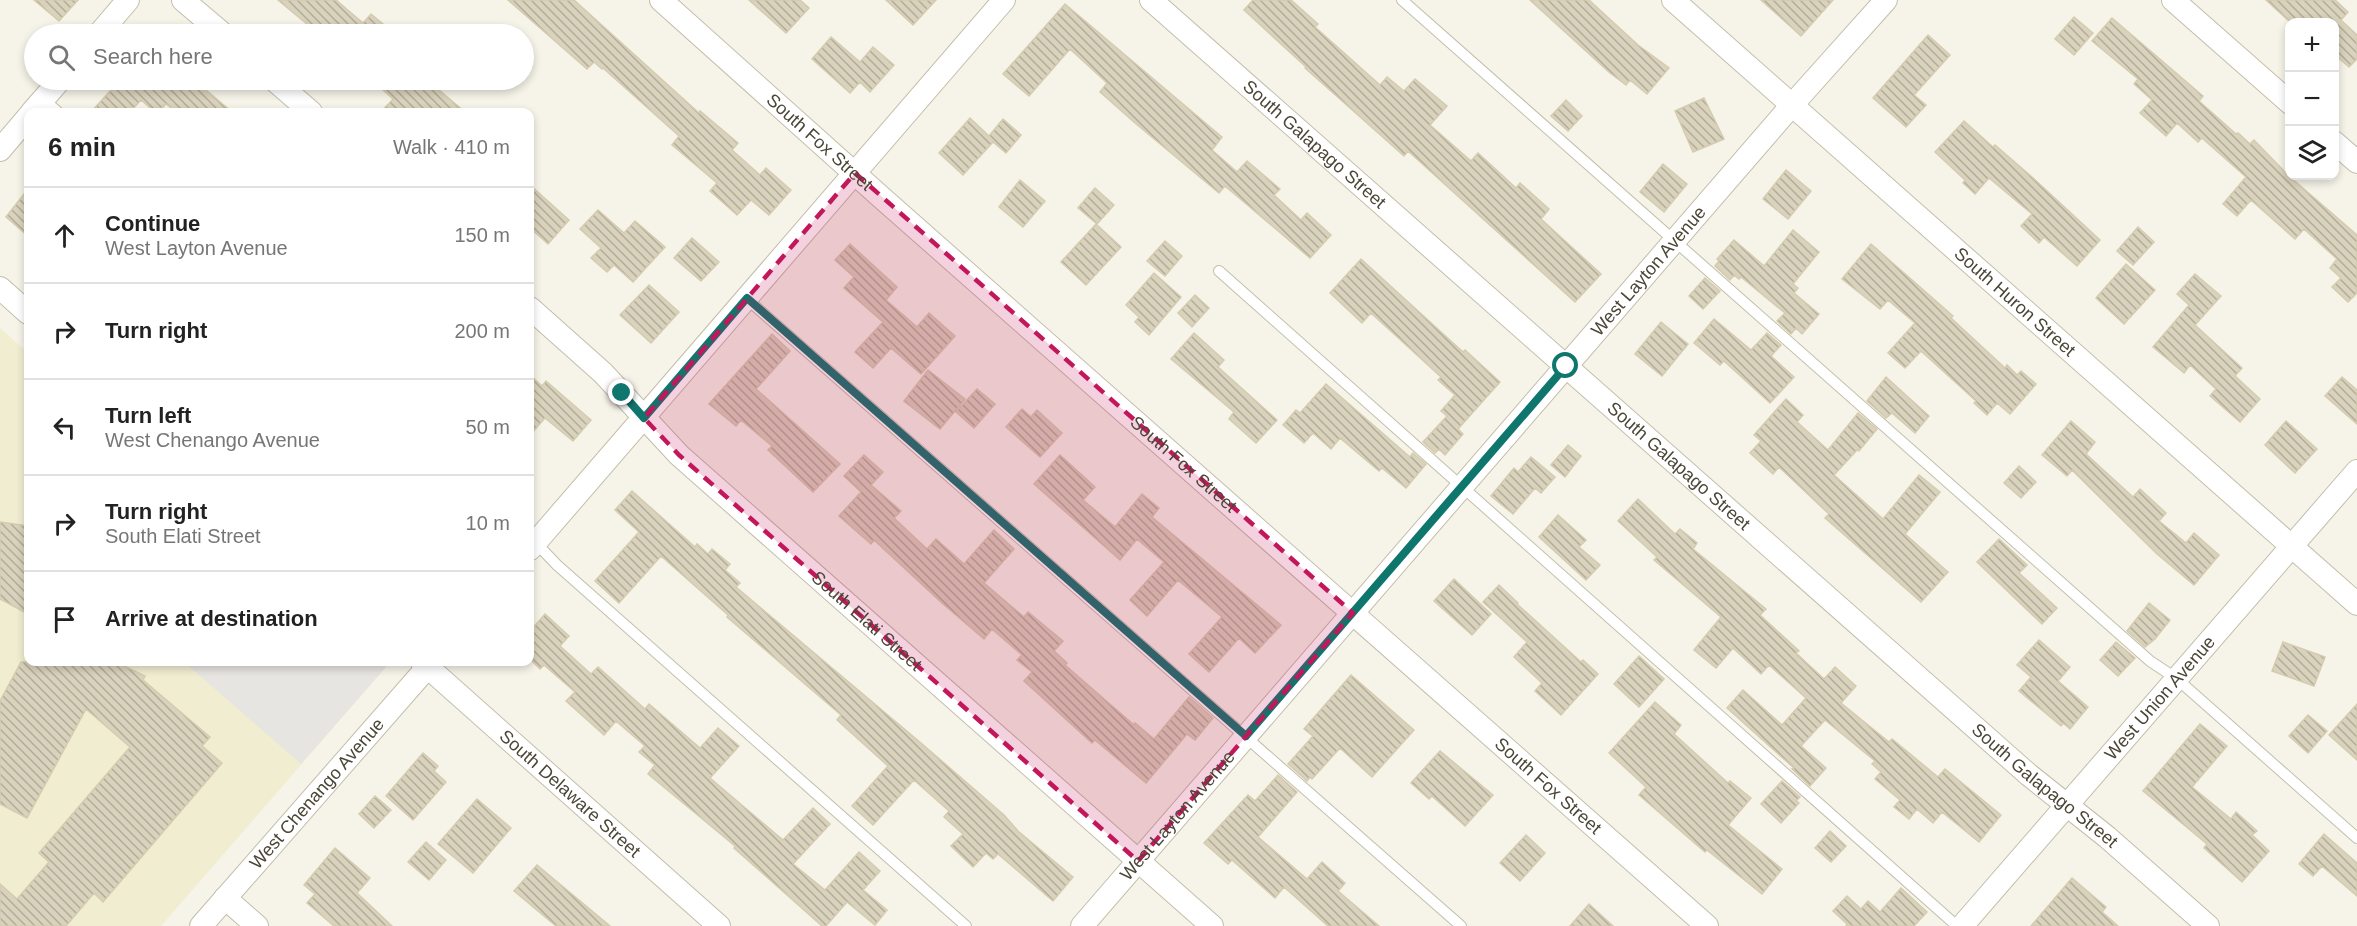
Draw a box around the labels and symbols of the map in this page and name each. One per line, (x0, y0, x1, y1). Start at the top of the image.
street label: South Galapago Street (1239, 76, 1390, 212)
street label: South Fox Street (763, 90, 877, 195)
street label: West Layton Avenue (1587, 202, 1710, 340)
street label: South Huron Street (1950, 243, 2079, 360)
route start (1552, 352, 1578, 378)
route end (608, 379, 634, 405)
street label: South Galapago Street (1603, 398, 1754, 534)
street label: South Fox Street (1126, 412, 1241, 516)
street label: South Elati Street (808, 567, 926, 675)
street label: West Union Avenue (2101, 632, 2219, 764)
street label: West Chenango Avenue (246, 714, 388, 873)
street label: South Galapago Street (1968, 719, 2122, 852)
street label: South Delaware Street (496, 726, 644, 861)
street label: South Fox Street (1491, 734, 1605, 838)
street label: West Layton Avenue (1116, 747, 1239, 884)

